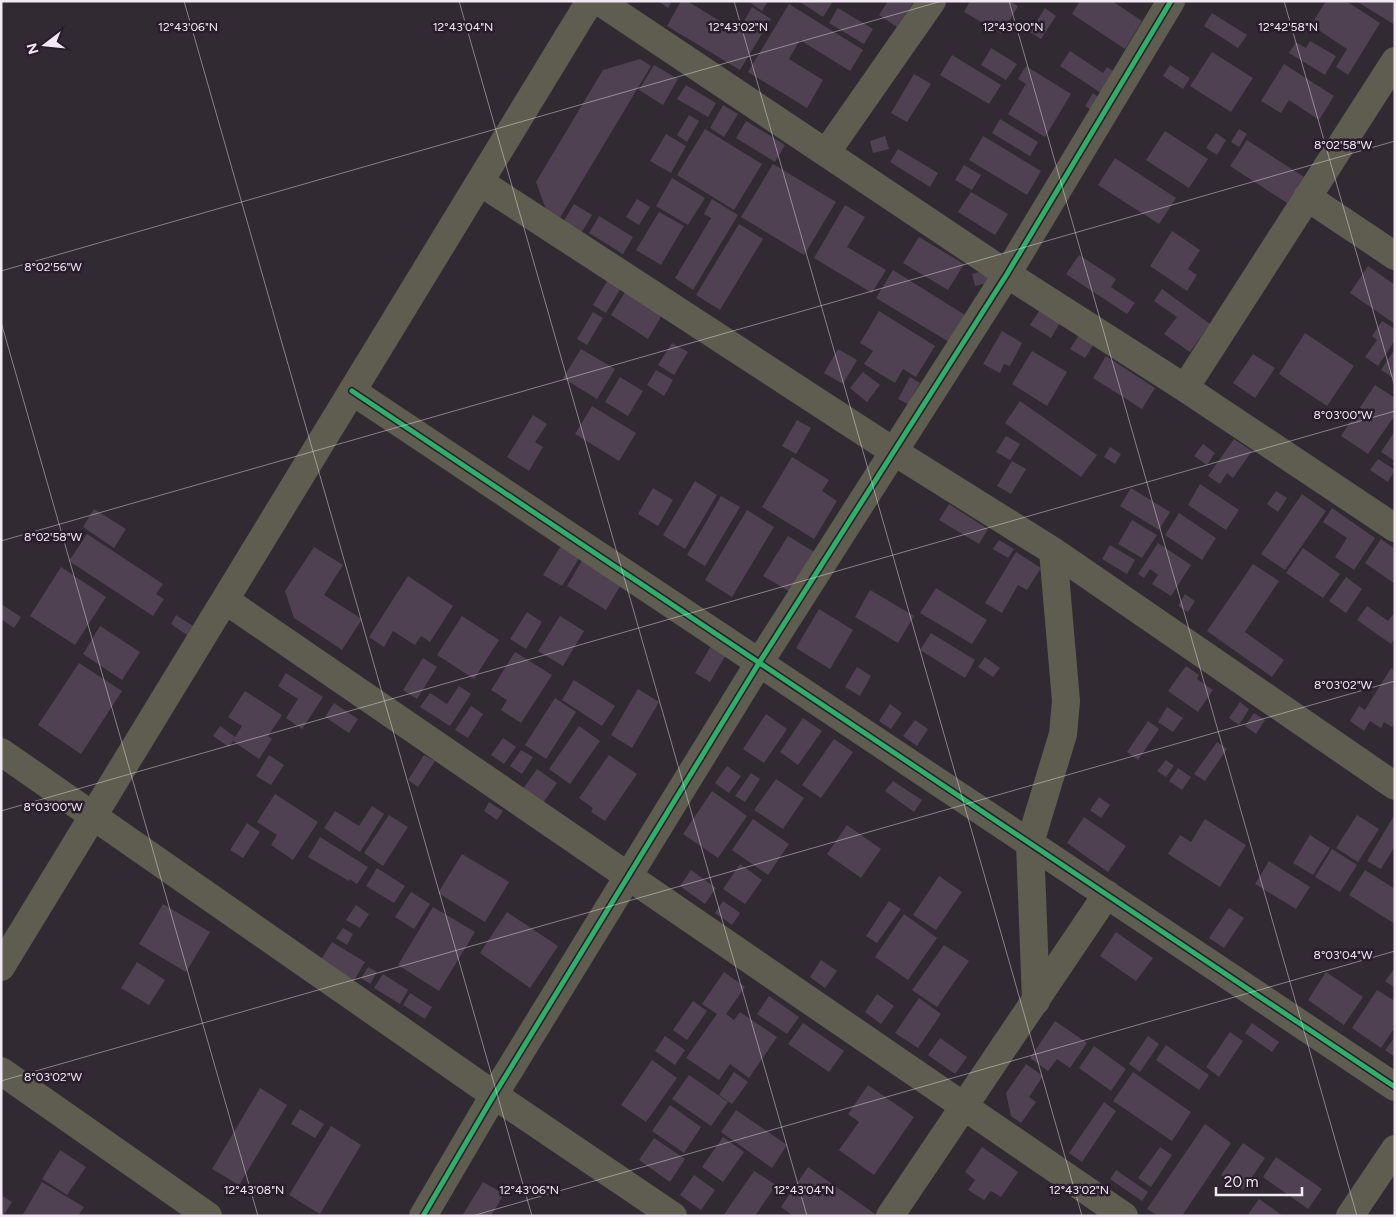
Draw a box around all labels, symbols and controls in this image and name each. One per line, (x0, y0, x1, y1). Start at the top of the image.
north arrow (20, 20, 70, 70)
text: 12°43'06"N (158, 20, 218, 34)
text: 12°43'04"N (433, 20, 493, 34)
text: 12°43'02"N (708, 20, 768, 34)
text: 12°43'00"N (983, 20, 1044, 34)
text: 12°42'58"N (1258, 20, 1318, 34)
text: N (23, 41, 43, 56)
text: 8°02'58"W (1314, 138, 1373, 152)
text: 8°02'56"W (24, 260, 82, 274)
text: 8°03'00"W (1313, 408, 1373, 422)
text: 8°02'58"W (24, 530, 83, 544)
text: 8°03'02"W (1314, 678, 1373, 692)
text: 8°03'00"W (23, 800, 83, 814)
text: 8°03'04"W (1314, 948, 1373, 962)
text: 8°03'02"W (24, 1070, 83, 1084)
scale bar (1216, 1164, 1302, 1196)
text: 20 m (1224, 1173, 1258, 1191)
text: 12°43'08"N (224, 1183, 284, 1197)
text: 12°43'06"N (499, 1183, 559, 1197)
text: 12°43'04"N (774, 1183, 834, 1197)
text: 12°43'02"N (1049, 1183, 1109, 1197)

